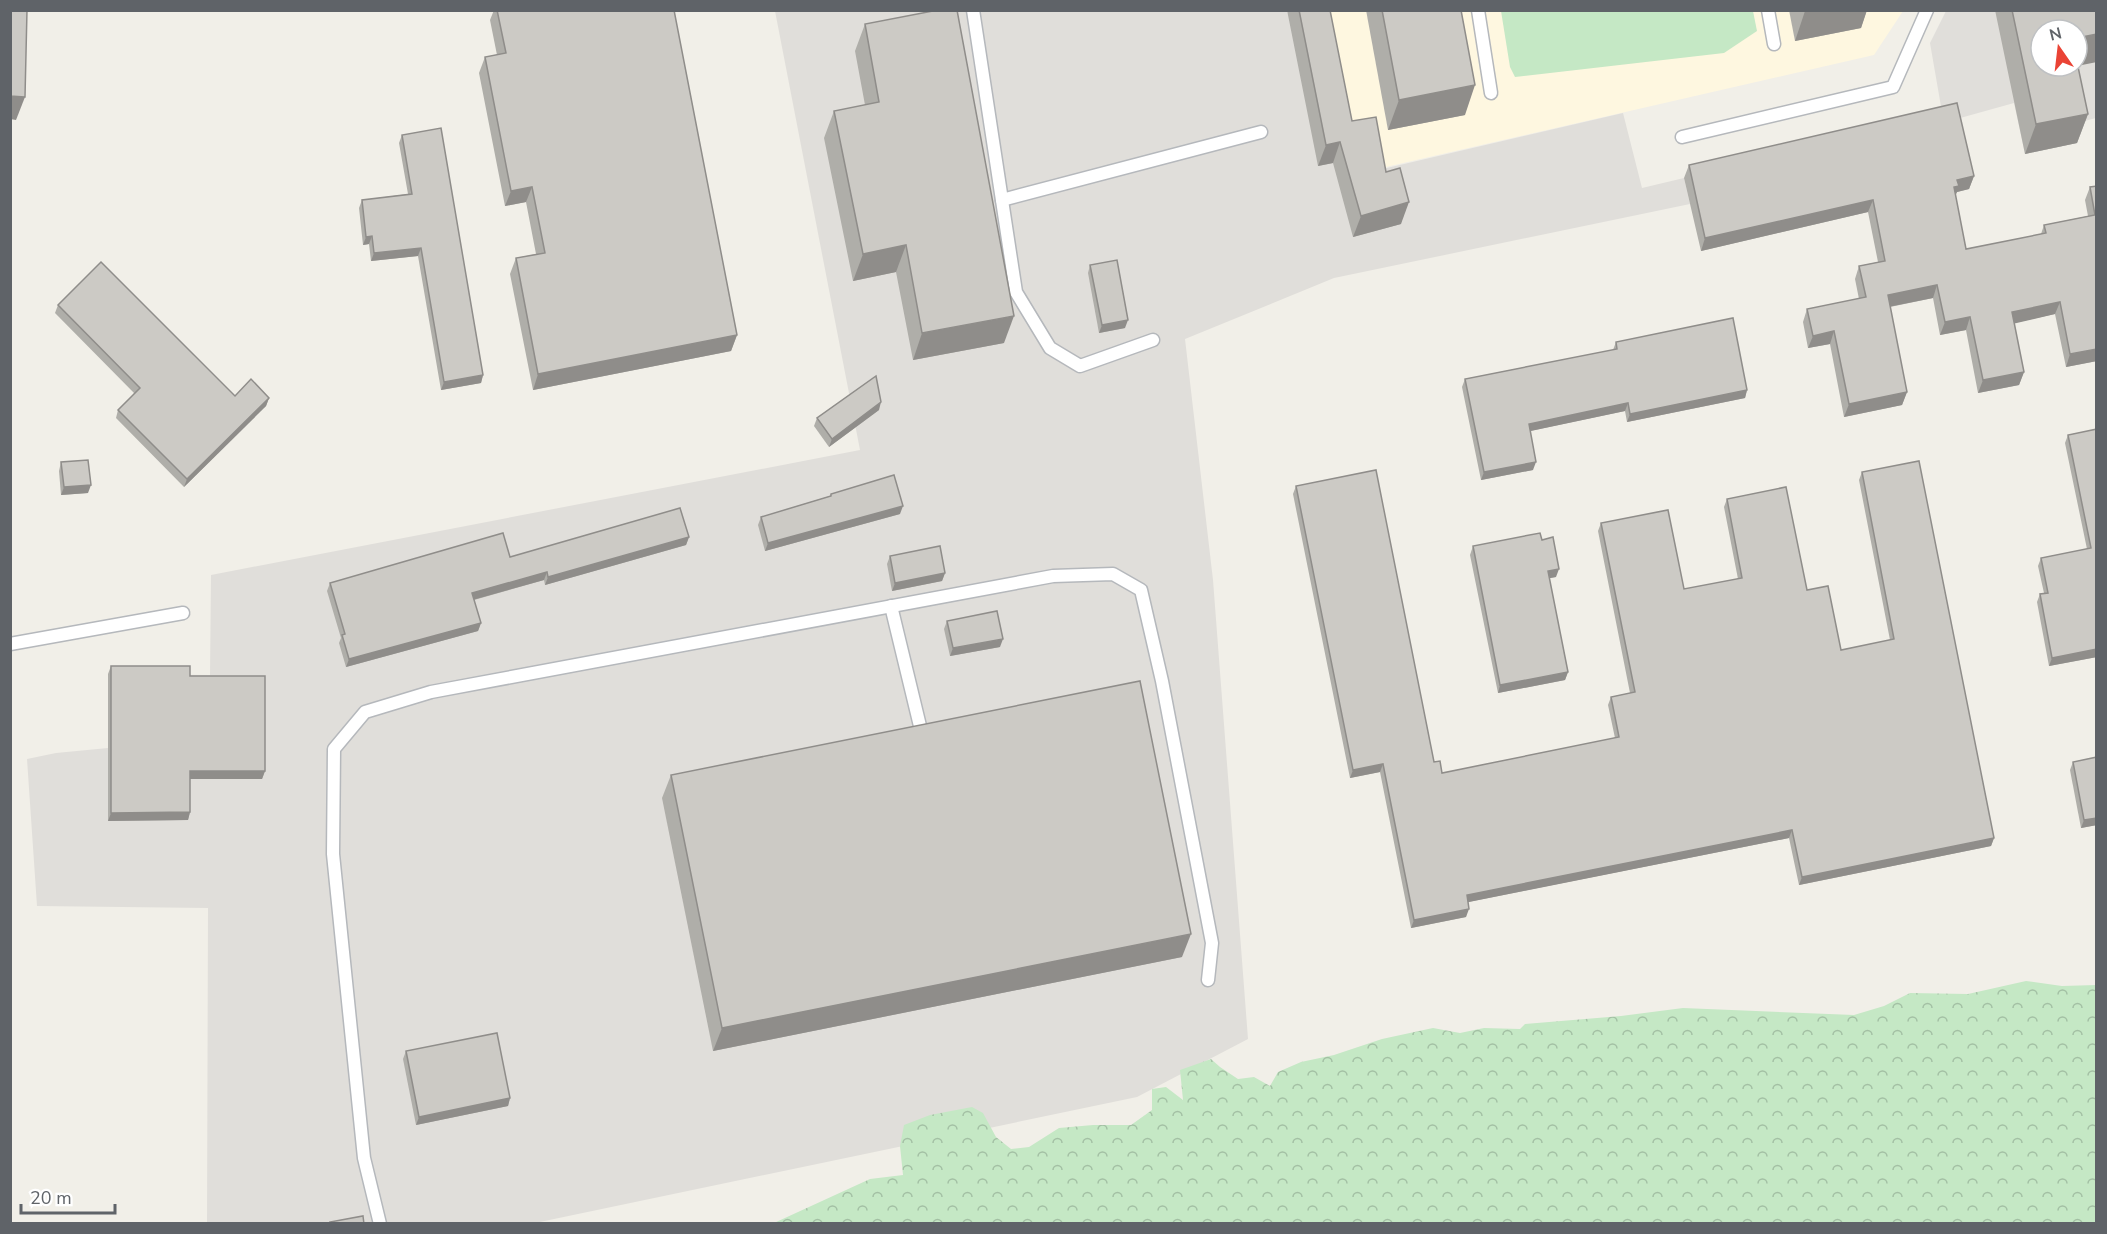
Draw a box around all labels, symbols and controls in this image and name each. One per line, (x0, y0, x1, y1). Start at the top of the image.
north arrow (2029, 18, 2089, 78)
text: N (2047, 22, 2064, 47)
scale bar (21, 1177, 116, 1215)
text: 20 m (30, 1186, 72, 1210)

